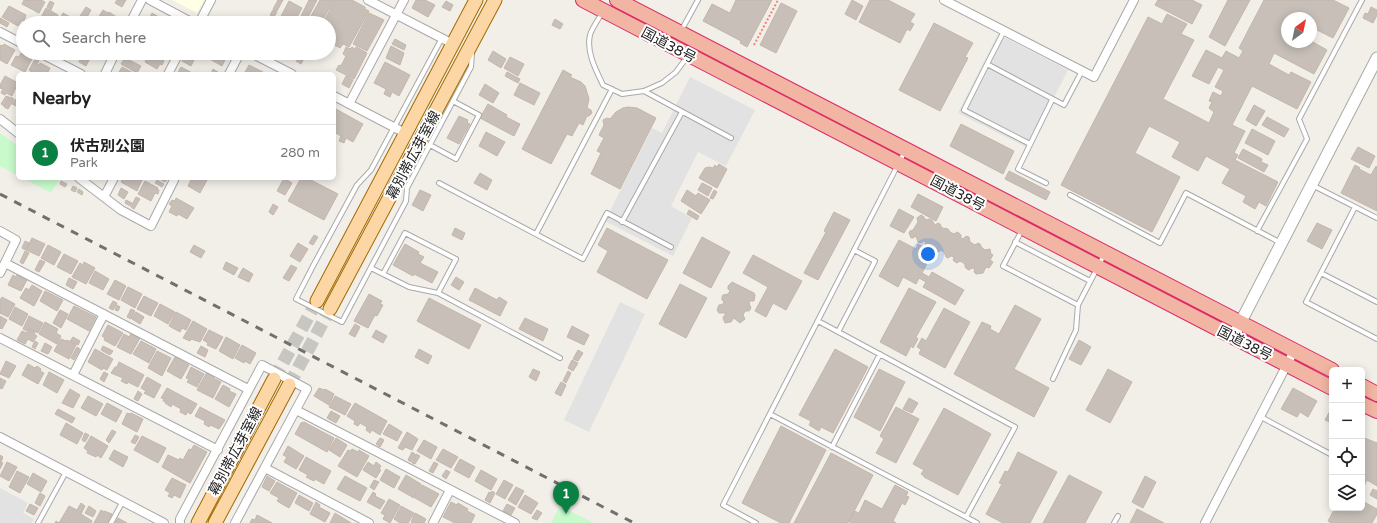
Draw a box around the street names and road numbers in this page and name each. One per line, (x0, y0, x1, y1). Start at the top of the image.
street label: 国道38号 (638, 24, 699, 67)
street label: 幕別帯広芽室線 (383, 108, 444, 202)
street label: 国道38号 (927, 172, 988, 215)
street label: 国道38号 (1214, 322, 1275, 365)
street label: 幕別帯広芽室線 (205, 404, 266, 498)

